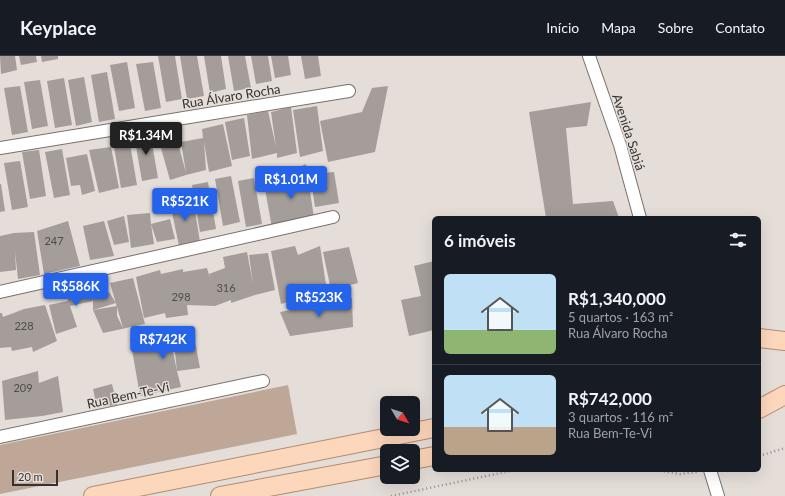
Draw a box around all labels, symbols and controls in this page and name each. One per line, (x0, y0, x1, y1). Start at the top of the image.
text: Keyplace (20, 16, 97, 39)
text: Início (546, 19, 579, 36)
text: Mapa (601, 19, 636, 36)
text: Sobre (658, 19, 693, 36)
text: Contato (715, 19, 765, 36)
street label: Rua Álvaro Rocha (181, 80, 281, 112)
street label: Avenida Sabiá (609, 92, 649, 172)
pin: R$1.34M (109, 122, 183, 156)
text: R$1.34M (119, 127, 173, 143)
pin: R$1.01M (254, 166, 328, 200)
text: R$1.01M (264, 171, 318, 187)
pin: R$521K (152, 188, 218, 222)
text: R$521K (161, 193, 209, 209)
icon: filters (727, 229, 749, 251)
text: 6 imóveis (444, 230, 516, 251)
house number: 247 (44, 234, 64, 247)
pin: R$586K (43, 273, 109, 307)
text: R$586K (52, 278, 100, 294)
house number: 316 (216, 281, 236, 294)
pin: R$523K (286, 284, 352, 318)
text: R$1,340,000 (568, 288, 666, 309)
text: R$523K (295, 289, 343, 305)
house number: 298 (171, 290, 191, 303)
icon: home (476, 290, 524, 338)
text: 5 quartos · 163 m² (568, 309, 673, 325)
house number: 228 (14, 319, 34, 332)
text: Rua Álvaro Rocha (568, 325, 668, 341)
pin: R$742K (130, 326, 196, 360)
text: R$742K (139, 331, 187, 347)
street label: Rua Bem-Te-Vi (85, 378, 171, 412)
house number: 209 (13, 381, 33, 394)
text: R$742,000 (568, 388, 652, 409)
icon: home (476, 391, 524, 439)
north arrow (380, 396, 420, 436)
map controls (380, 396, 420, 484)
text: 3 quartos · 116 m² (568, 409, 673, 425)
text: Rua Bem-Te-Vi (568, 425, 652, 441)
button: layers (380, 444, 420, 484)
scale bar (12, 468, 58, 487)
text: 20 m (18, 470, 43, 483)

